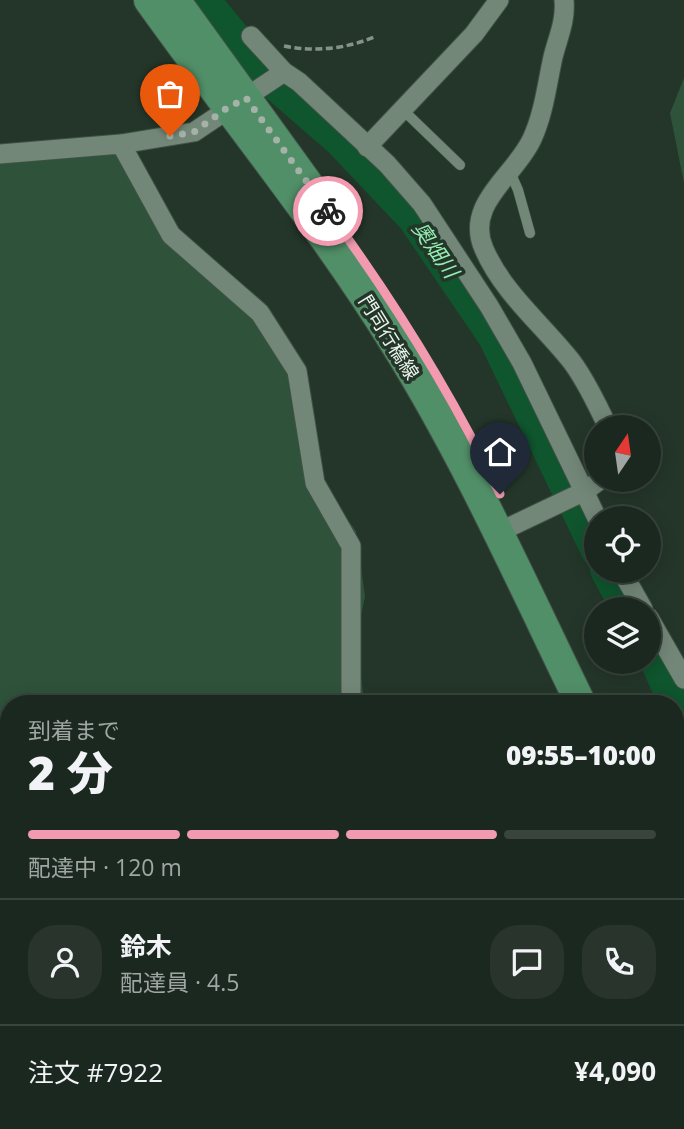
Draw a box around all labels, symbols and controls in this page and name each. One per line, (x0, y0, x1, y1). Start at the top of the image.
pin (140, 64, 200, 136)
icon: bag (151, 75, 189, 113)
courier (293, 176, 363, 246)
icon: bike (309, 192, 347, 230)
water label: 奧畑川 (406, 216, 467, 285)
street label: 門司行橋線 (353, 290, 425, 384)
north arrow (584, 415, 662, 492)
map controls (584, 415, 661, 674)
pin (470, 422, 530, 494)
icon: home (481, 433, 519, 471)
button: locate (584, 506, 661, 583)
button: layers (584, 597, 661, 674)
text: 到着まで (28, 714, 120, 746)
text: 09:55–10:00 (506, 737, 656, 773)
text: 2 分 (28, 741, 113, 803)
text: 配達中 · 120 m (28, 851, 182, 883)
button: person (28, 925, 102, 999)
button: chat (490, 925, 564, 999)
button: phone (582, 925, 656, 999)
text: 鈴木 (120, 928, 172, 964)
text: 配達員 · 4.5 (120, 966, 239, 998)
text: ¥4,090 (574, 1053, 656, 1089)
text: 注文 #7922 (28, 1054, 163, 1090)

